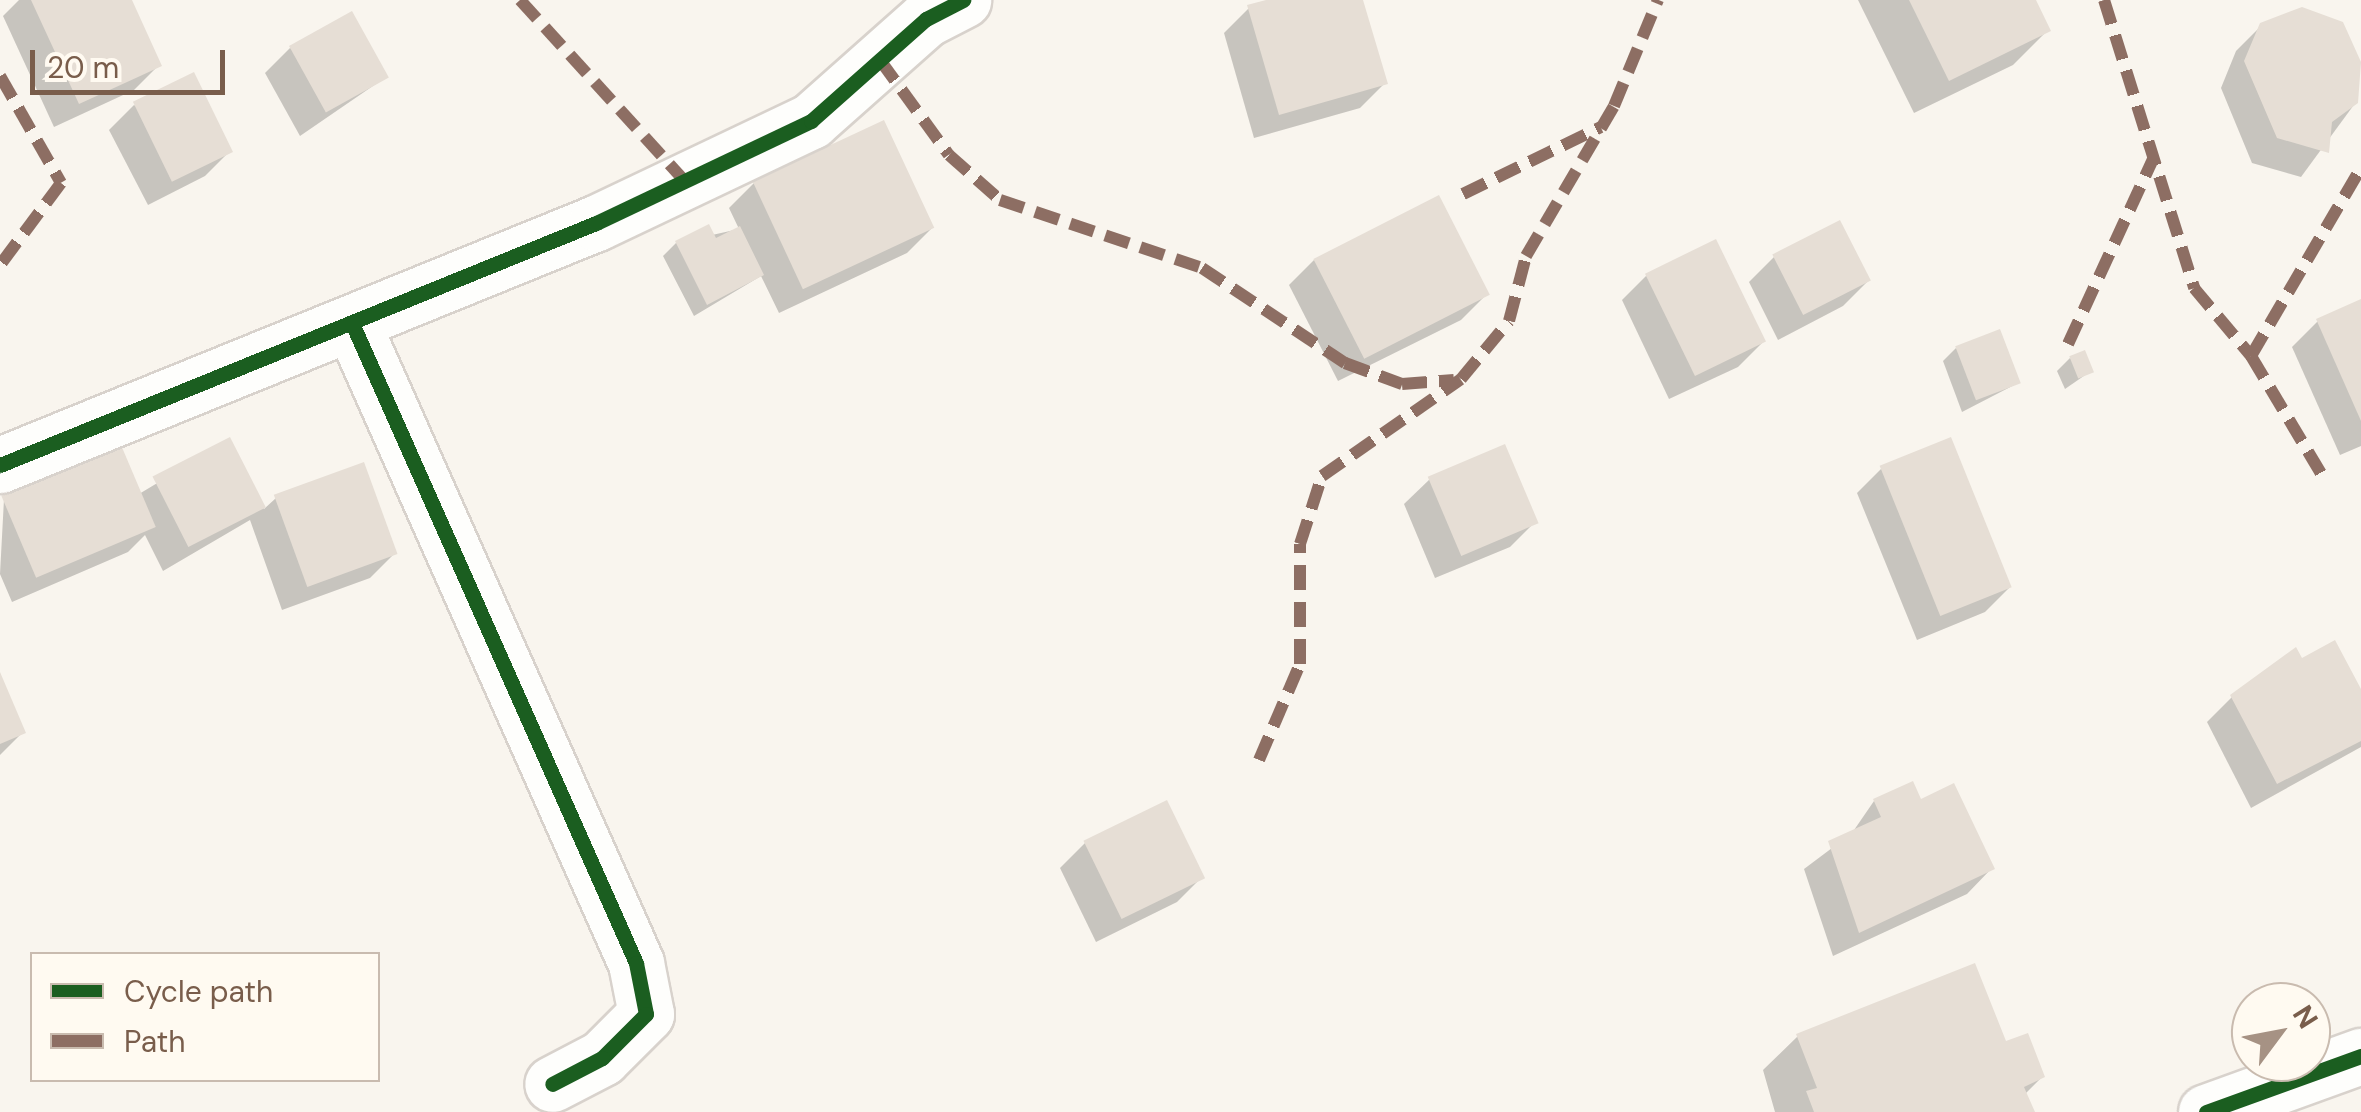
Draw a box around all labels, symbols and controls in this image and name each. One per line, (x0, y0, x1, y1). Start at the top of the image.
scale bar (35, 30, 230, 92)
text: 20 m (47, 48, 119, 87)
legend (30, 952, 380, 1082)
text: Cycle path (124, 972, 273, 1011)
north arrow (2231, 982, 2331, 1082)
text: N (2284, 998, 2326, 1035)
text: Path (124, 1022, 186, 1061)

